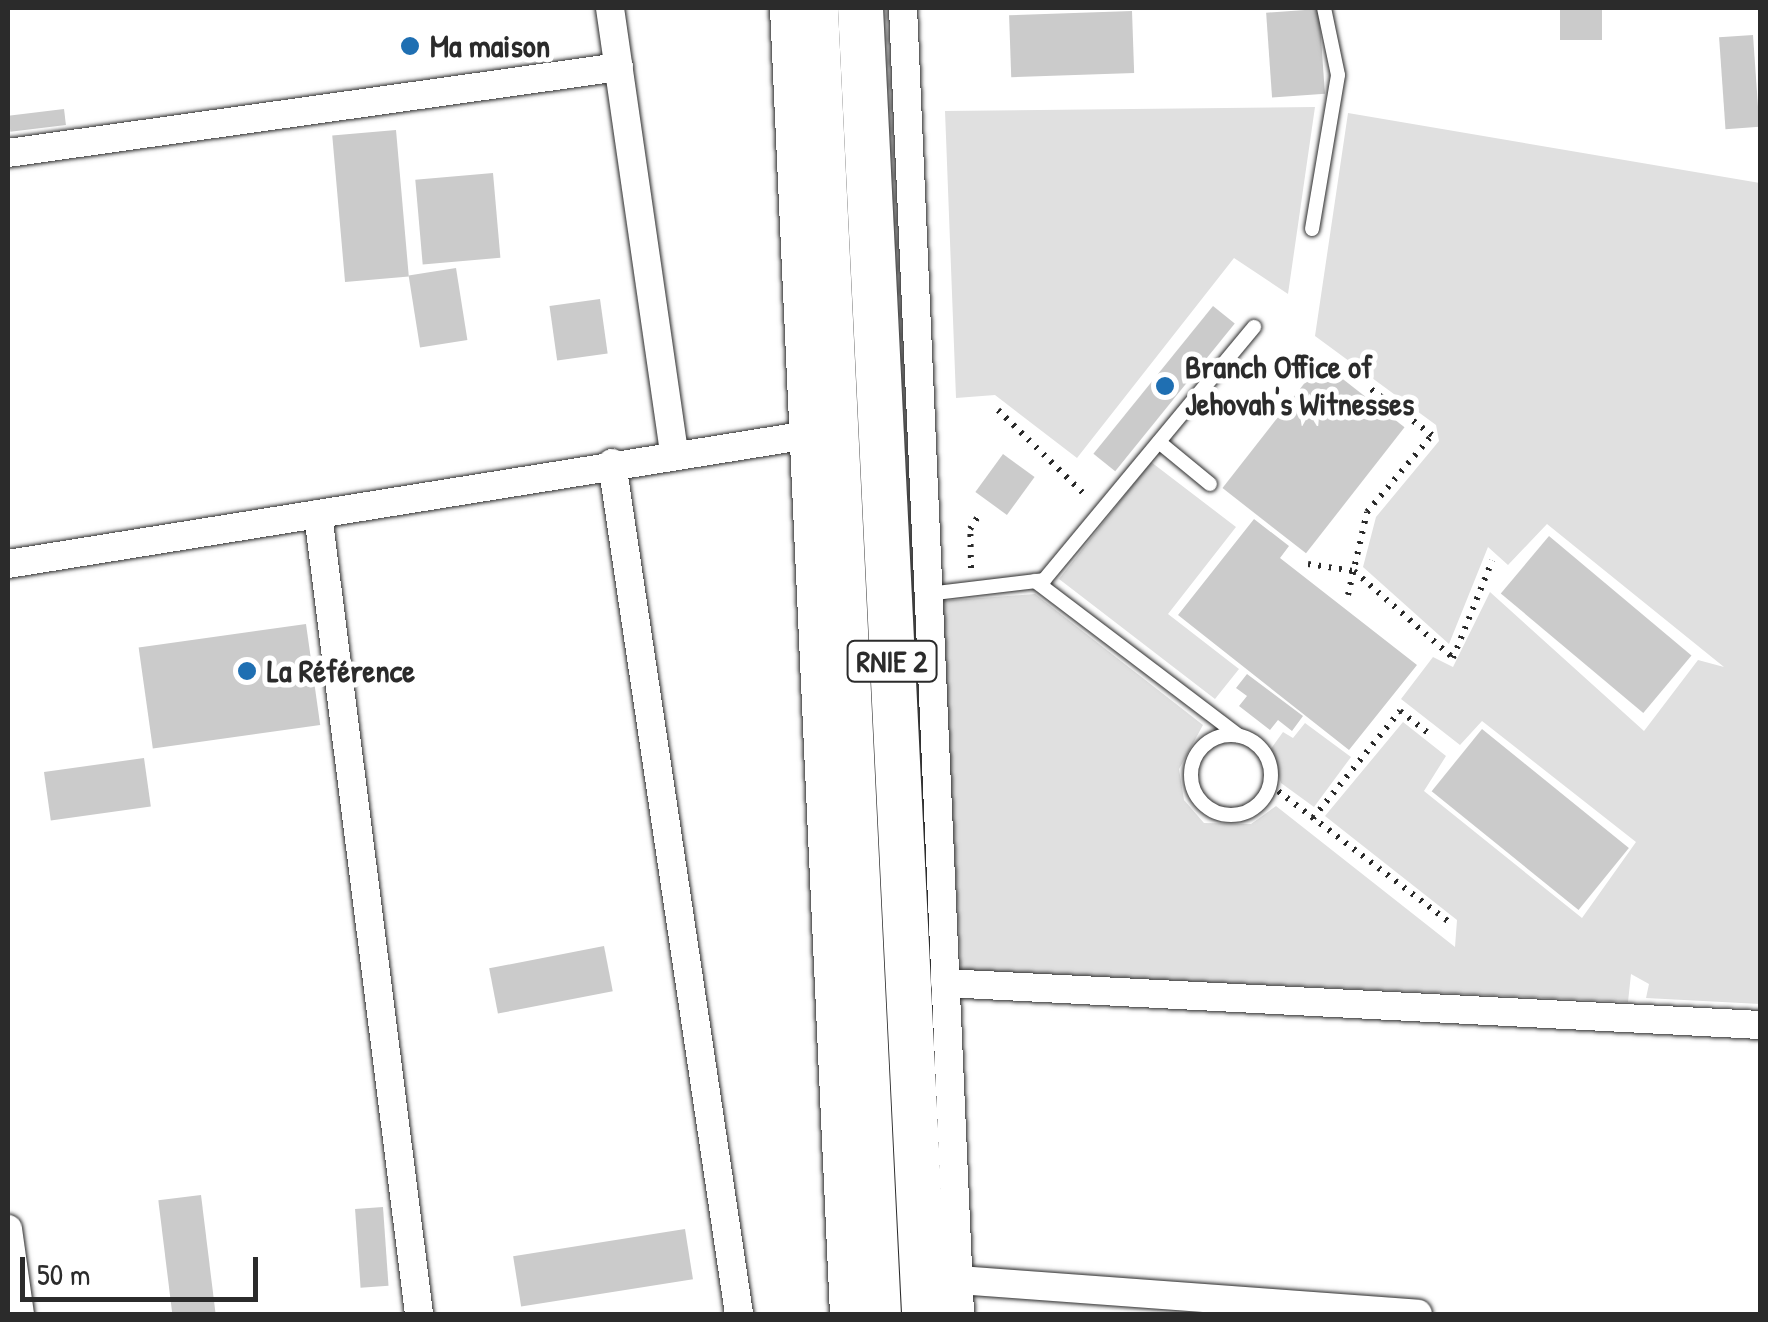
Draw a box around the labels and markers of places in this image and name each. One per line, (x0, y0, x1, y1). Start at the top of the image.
place label: Ma maison (430, 27, 550, 65)
marker: Ma maison (399, 35, 421, 57)
place label: Branch Office of Jehovah's Witnesses (1185, 349, 1414, 424)
marker: Branch Office of Jehovah's Witnesses (1154, 375, 1176, 397)
place label: La Référence (267, 652, 415, 690)
marker: La Référence (236, 660, 258, 682)

